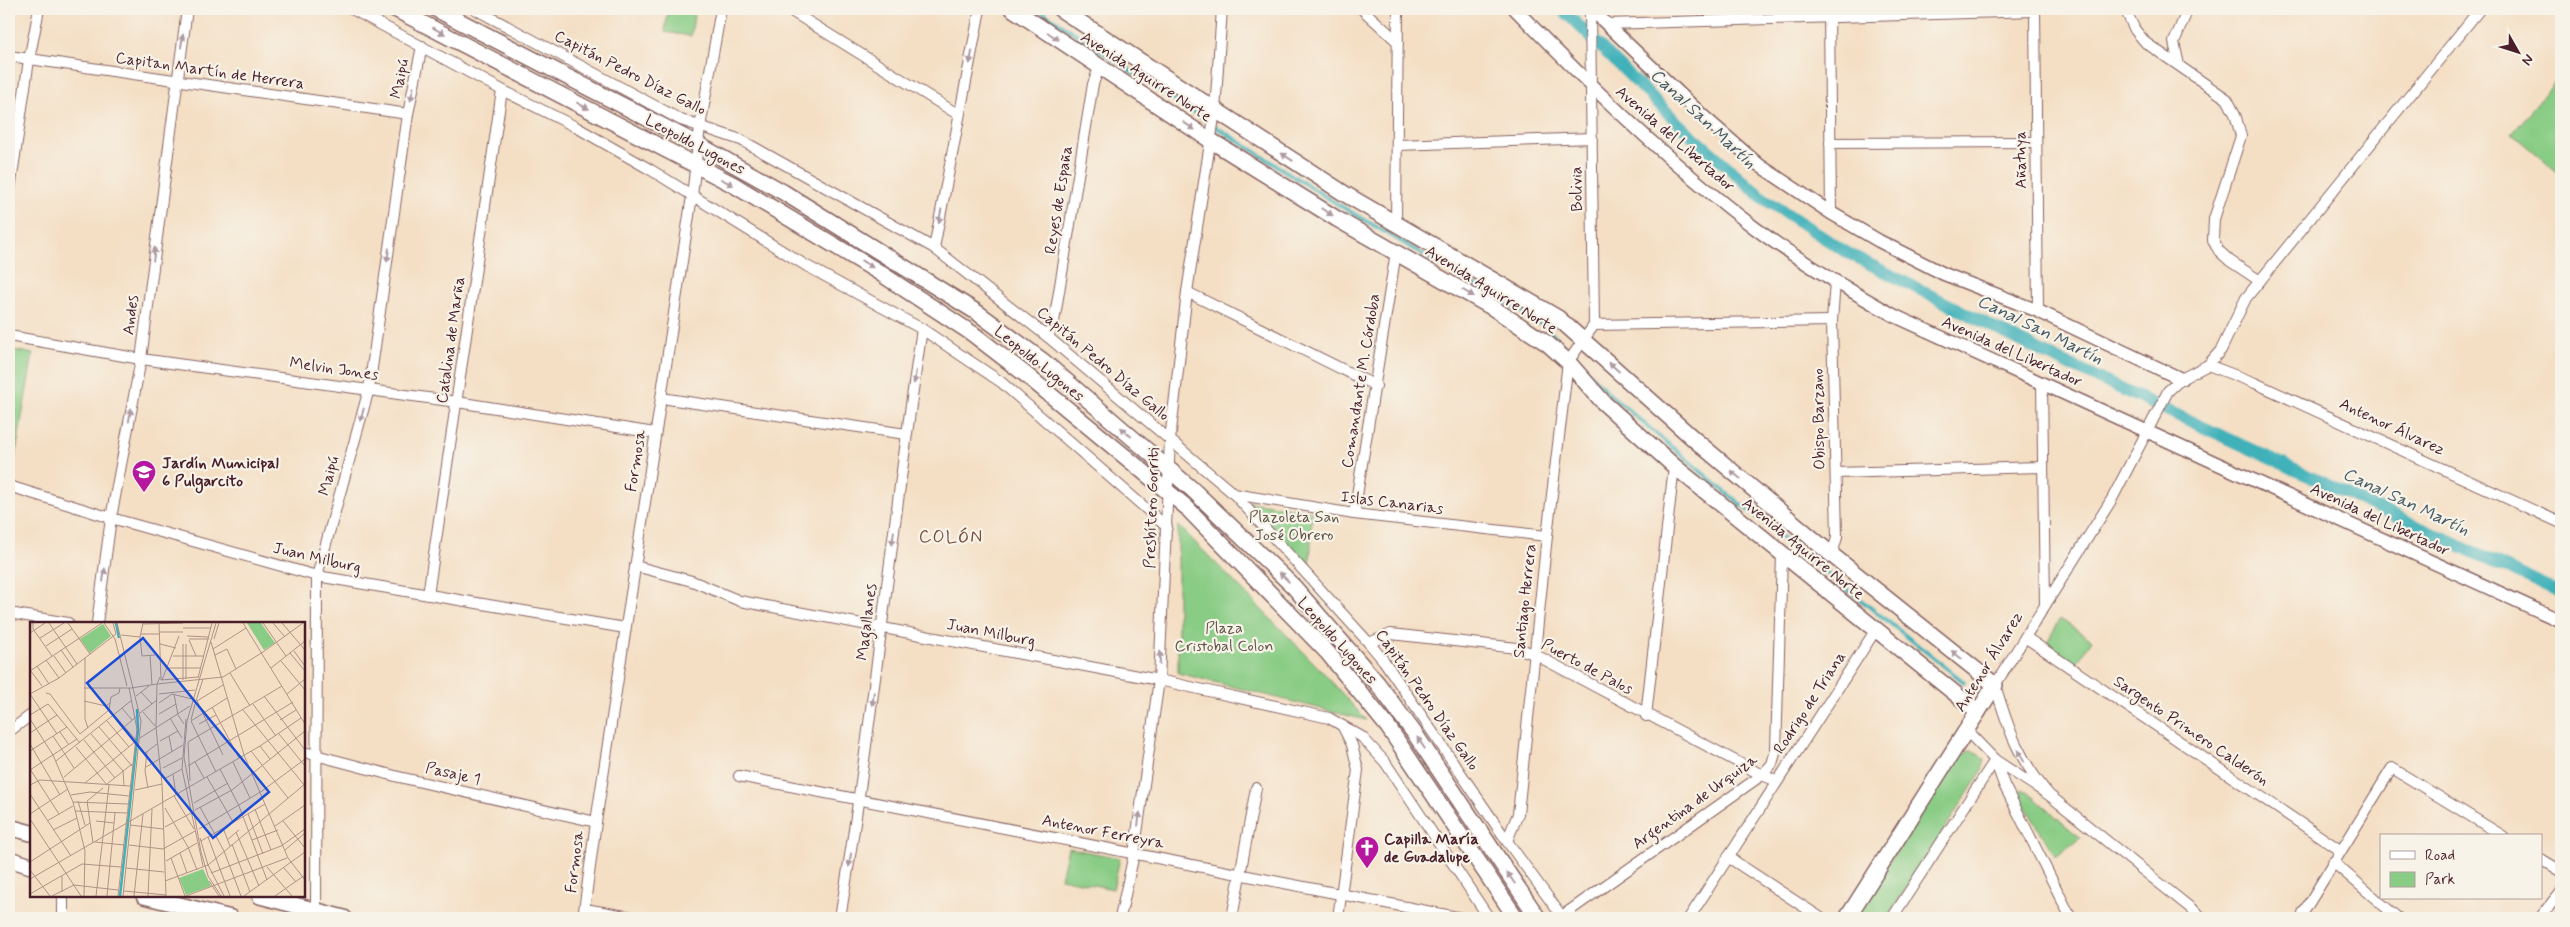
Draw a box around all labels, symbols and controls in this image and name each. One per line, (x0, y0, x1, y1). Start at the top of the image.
street label: Capitán Pedro Díaz Gallo (551, 26, 709, 120)
one-way arrow (431, 27, 446, 35)
street label: Avenida Aguirre Norte (1077, 27, 1216, 127)
north arrow (2492, 28, 2542, 78)
one-way arrow (1047, 32, 1060, 41)
one-way arrow (179, 33, 187, 49)
street label: Capitan Martín de Herrera (114, 47, 306, 95)
one-way arrow (967, 49, 975, 64)
text: N (2517, 50, 2537, 69)
street label: Maipú (386, 57, 414, 101)
water label: Canal San Martín (1645, 63, 1761, 175)
street label: Avenida del Libertador (1611, 81, 1739, 197)
one-way arrow (408, 86, 416, 101)
one-way arrow (576, 102, 589, 111)
street label: Leopoldo Lugones (641, 110, 749, 181)
one-way arrow (1182, 122, 1195, 131)
street label: Añatuya (2010, 131, 2032, 189)
street label: Reyes de España (1040, 144, 1078, 256)
one-way arrow (1281, 152, 1294, 161)
street label: Bolivia (1566, 166, 1588, 212)
one-way arrow (719, 178, 734, 186)
one-way arrow (935, 208, 943, 224)
one-way arrow (1320, 208, 1333, 217)
street label: Avenida Aguirre Norte (1421, 241, 1561, 339)
one-way arrow (150, 246, 158, 262)
one-way arrow (383, 247, 391, 263)
one-way arrow (860, 260, 873, 269)
street label: Catalina de Marña (432, 275, 470, 405)
one-way arrow (1461, 289, 1474, 298)
water label: Canal San Martín (1973, 289, 2107, 371)
street label: Comandante M. Córdoba (1337, 292, 1385, 470)
street label: Andes (118, 294, 144, 336)
street label: Capitán Pedro Díaz Gallo (1032, 302, 1174, 426)
street label: Avenida del Libertador (1938, 312, 2086, 393)
street label: Leopoldo Lugones (989, 321, 1089, 408)
street label: Melvin Jones (288, 352, 380, 386)
one-way arrow (1609, 361, 1621, 373)
street label: Obispo Barzano (1808, 368, 1830, 470)
one-way arrow (910, 370, 918, 386)
street label: Antenor Álvarez (2336, 393, 2448, 461)
one-way arrow (127, 406, 135, 422)
one-way arrow (357, 407, 365, 422)
one-way arrow (1120, 426, 1132, 438)
street label: Formosa (621, 428, 651, 493)
street label: Presbítero Gorriti (1139, 447, 1165, 569)
place label: Jardín Municipal 6 Pulgarcito (162, 453, 279, 494)
street label: Maipú (314, 454, 344, 498)
school or university icon: Jardín Municipal 6 Pulgarcito (131, 459, 157, 493)
water label: Canal San Martín (2339, 462, 2473, 542)
one-way arrow (1730, 469, 1743, 480)
street label: Avenida del Libertador (2307, 478, 2453, 562)
street label: Islas Canarias (1339, 486, 1445, 520)
street label: Avenida Aguirre Norte (1737, 493, 1869, 605)
park label: Plazoleta San José Obrero (1249, 507, 1339, 546)
district label: COLÓN (919, 525, 983, 549)
one-way arrow (889, 530, 897, 546)
street label: Juan Milburg (271, 538, 363, 578)
street label: Santiago Herrera (1509, 543, 1541, 659)
one-way arrow (100, 567, 108, 583)
one-way arrow (1279, 571, 1291, 583)
street label: Magallanes (852, 582, 883, 662)
street label: Leopoldo Lugones (1291, 593, 1382, 690)
street label: Antenor Álvarez (1950, 608, 2028, 716)
street label: Juan Milburg (945, 614, 1037, 652)
park label: Plaza Cristobal Colon (1175, 618, 1273, 657)
inset map (30, 622, 305, 897)
street label: Capitán Pedro Díaz Gallo (1370, 625, 1484, 775)
street label: Puerto de Palos (1538, 634, 1636, 700)
street label: Rodrigo de Triana (1769, 648, 1851, 758)
one-way arrow (1951, 649, 1964, 660)
one-way arrow (1157, 650, 1165, 666)
street label: Sargento Primero Calderón (2109, 671, 2273, 792)
one-way arrow (868, 692, 876, 708)
one-way arrow (1416, 736, 1426, 749)
street label: Argentina de Urquiza (1628, 749, 1763, 855)
one-way arrow (2016, 749, 2025, 763)
street label: Pasaje 1 (423, 757, 483, 791)
street label: Antenor Ferreyra (1040, 810, 1166, 854)
one-way arrow (1135, 811, 1143, 827)
street label: Formosa (561, 829, 589, 894)
place label: Capilla María de Guadalupe (1384, 829, 1479, 868)
legend (2380, 834, 2542, 900)
church icon: Capilla María de Guadalupe (1354, 835, 1380, 869)
text: Road (2425, 846, 2455, 866)
one-way arrow (846, 853, 854, 869)
text: Park (2425, 870, 2455, 890)
one-way arrow (1506, 871, 1516, 884)

